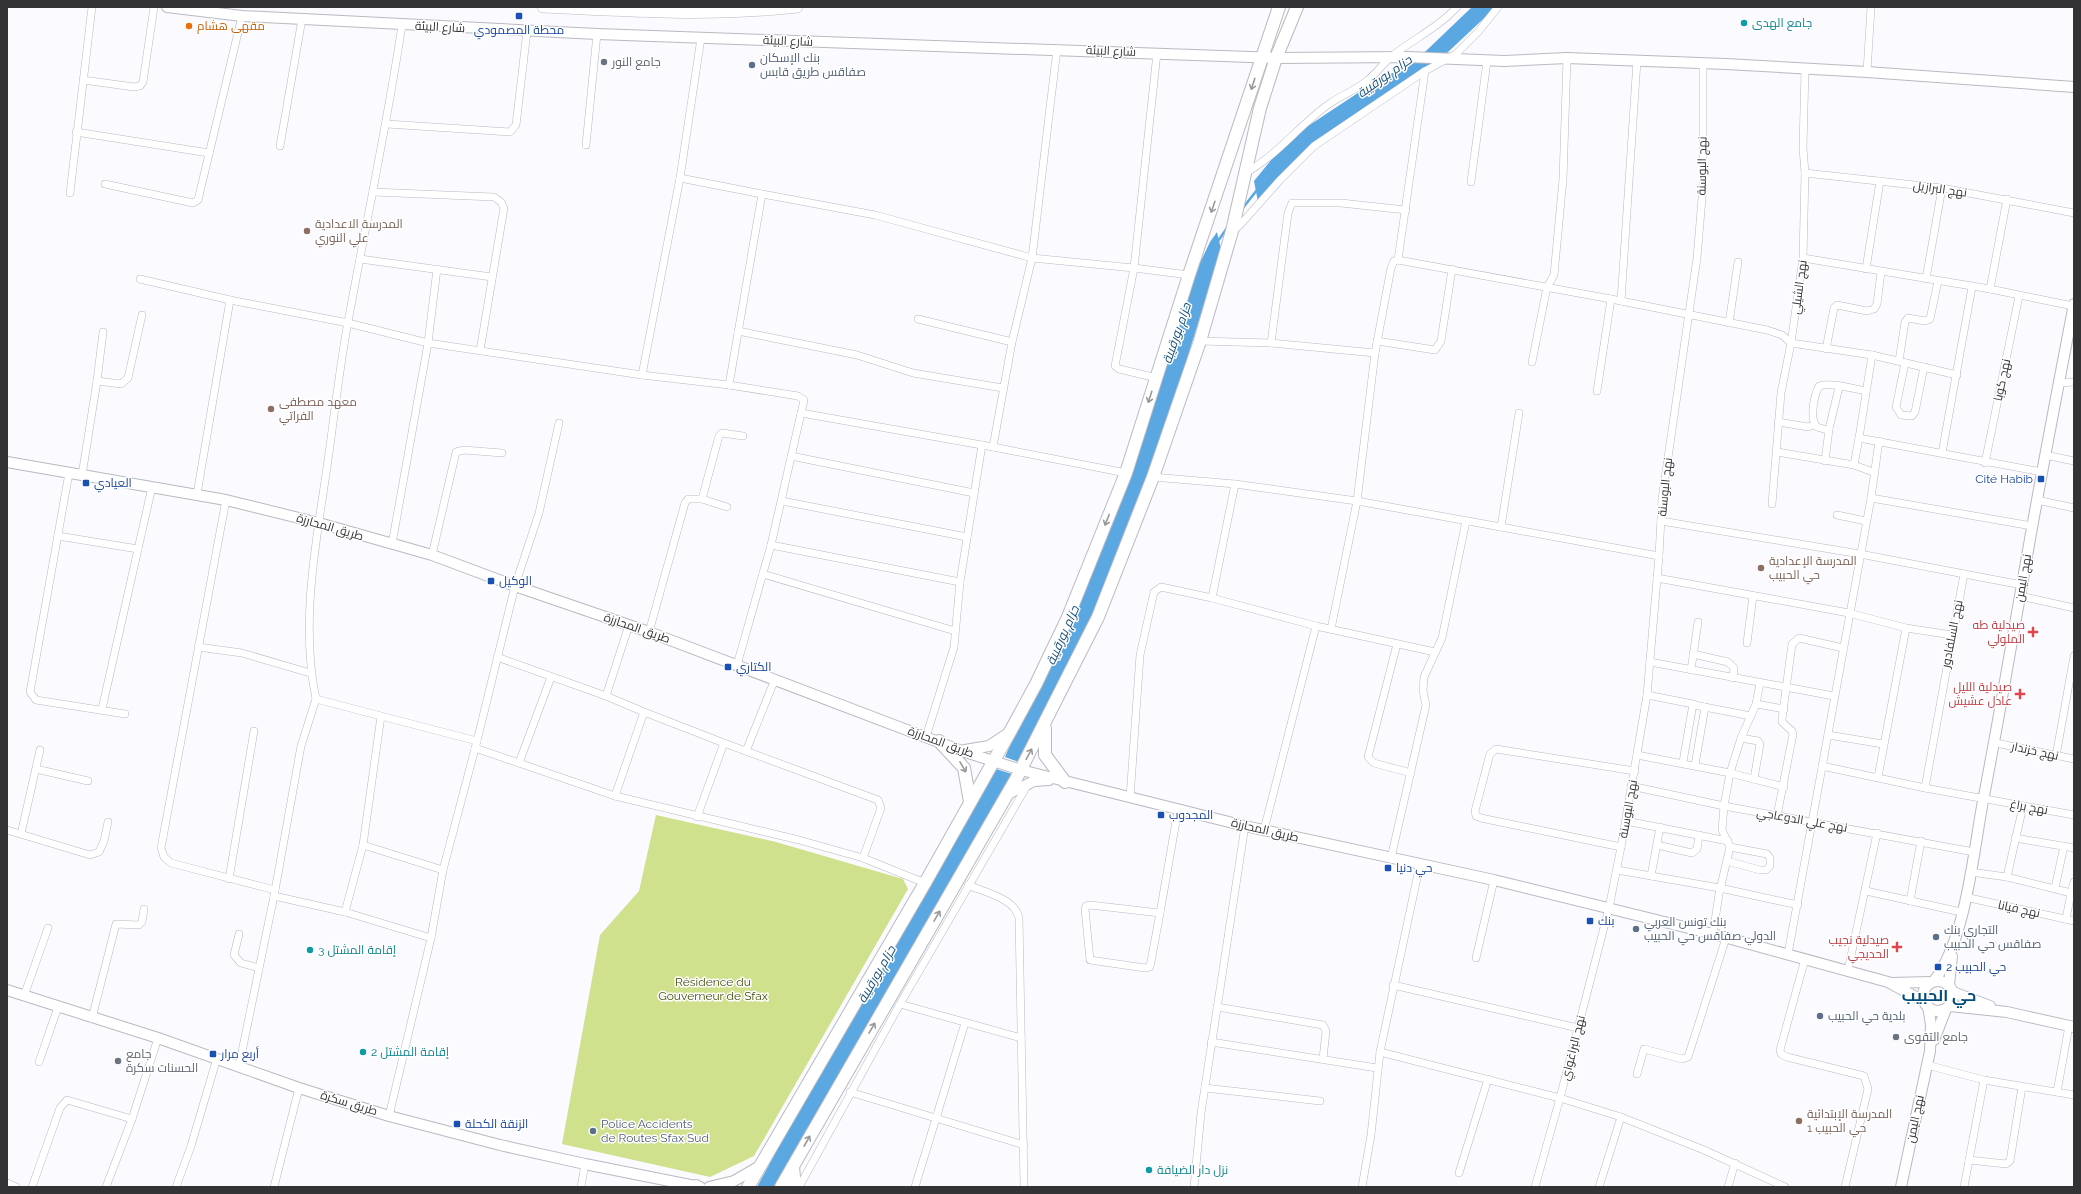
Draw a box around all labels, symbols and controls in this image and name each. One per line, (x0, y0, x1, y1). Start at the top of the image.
marker: محطة المصمودي (514, 11, 524, 21)
place label: جامع الهدى (1752, 16, 1812, 31)
marker: جامع الهدى (1739, 18, 1749, 28)
place label: مقهى هشام (197, 19, 265, 34)
street label: شارع البيئة (414, 19, 466, 36)
marker: مقهى هشام (184, 21, 194, 31)
place label: محطة المصمودي (474, 23, 564, 40)
street label: شارع البيئة (763, 33, 813, 50)
street label: شارع البيئة (1086, 43, 1136, 60)
place label: بنك الإسكان صفاقس طريق قابس (760, 51, 866, 79)
water label: حزام بورقيبة (1354, 52, 1416, 102)
place label: جامع النور (611, 55, 661, 70)
marker: جامع النور (599, 57, 609, 67)
marker: بنك الإسكان صفاقس طريق قابس (747, 60, 757, 70)
one-way arrow (1249, 77, 1256, 90)
street label: نهج البوسنة (1694, 136, 1711, 196)
street label: نهج البرازيل (1912, 178, 1968, 201)
one-way arrow (1209, 201, 1216, 214)
place label: المدرسة الاعدادية علي النوري (315, 217, 403, 248)
marker: المدرسة الاعدادية علي النوري (302, 226, 312, 236)
street label: نهج الشيلي (1788, 259, 1813, 315)
water label: حزام بورقيبة (1159, 300, 1196, 366)
street label: نهج كوبا (1991, 358, 2014, 403)
one-way arrow (1146, 391, 1153, 404)
place label: معهد مصطفى الفراتي (279, 395, 357, 426)
marker: معهد مصطفى الفراتي (266, 404, 276, 414)
street label: نهج البوسنة (1655, 457, 1676, 517)
place label: Cité Habib (1975, 472, 2033, 486)
marker: Cité Habib (2036, 474, 2046, 484)
place label: العيادي (94, 476, 132, 493)
marker: العيادي (81, 478, 91, 488)
street label: طريق المحارزة (295, 511, 365, 543)
one-way arrow (1103, 513, 1111, 525)
street label: نهج اليمن (2012, 553, 2035, 603)
place label: المدرسة الإعدادية حي الحبيب (1769, 554, 1857, 585)
marker: المدرسة الإعدادية حي الحبيب (1756, 563, 1766, 573)
place label: الوكيل (499, 574, 532, 588)
marker: الوكيل (486, 576, 496, 586)
street label: نهج السلفادور (1938, 599, 1966, 670)
water label: حزام بورقيبة (1043, 602, 1084, 668)
street label: طريق المحارزة (602, 610, 672, 646)
place label: صيدلية طه الملولي (1973, 618, 2025, 649)
marker: صيدلية طه الملولي (2028, 627, 2038, 637)
place label: الكتاري (736, 660, 771, 677)
marker: الكتاري (723, 662, 733, 672)
place label: صيدلية الليل عادل عشيش (1949, 680, 2012, 708)
marker: صيدلية الليل عادل عشيش (2015, 689, 2025, 699)
street label: طريق المحارزة (906, 724, 976, 760)
street label: نهج خزندار (2009, 739, 2060, 764)
one-way arrow (1026, 748, 1034, 760)
one-way arrow (959, 761, 967, 773)
street label: نهج البوسنة (1616, 779, 1641, 839)
street label: نهج براغ (2009, 797, 2049, 818)
street label: نهج علي الدوعاجي (1755, 805, 1848, 838)
place label: المجدوب (1169, 808, 1213, 822)
marker: المجدوب (1156, 810, 1166, 820)
street label: طريق المحارزة (1230, 815, 1300, 845)
place label: حي دنيا (1396, 861, 1432, 878)
marker: حي دنيا (1383, 863, 1393, 873)
street label: نهج فيانا (1996, 898, 2041, 921)
one-way arrow (934, 910, 942, 922)
place label: بنك (1598, 914, 1615, 928)
place label: بنك تونس العربي الدولي صفاقس حي الحبيب (1644, 915, 1776, 946)
marker: بنك (1585, 916, 1595, 926)
place label: التجاري بنك صفاقس حي الحبيب (1944, 923, 2041, 954)
marker: بنك تونس العربي الدولي صفاقس حي الحبيب (1631, 924, 1641, 934)
marker: التجاري بنك صفاقس حي الحبيب (1931, 932, 1941, 942)
place label: صيدلية نجيب الحديجي (1829, 933, 1889, 964)
water label: حزام بورقيبة (854, 942, 901, 1006)
marker: صيدلية نجيب الحديجي (1892, 942, 1902, 952)
place label: إقامة المشتل 3 (318, 943, 396, 957)
marker: إقامة المشتل 3 (305, 945, 315, 955)
place label: حي الحبيب 2 (1946, 960, 2006, 977)
marker: حي الحبيب 2 (1933, 962, 1943, 972)
park label: Résidence du Gouverneur de Sfax (658, 975, 768, 1003)
district label: حي الحبيب (1902, 986, 1976, 1008)
place label: بلدية حي الحبيب (1828, 1009, 1905, 1026)
marker: بلدية حي الحبيب (1815, 1011, 1825, 1021)
street label: نهج البراغواي (1558, 1014, 1591, 1083)
one-way arrow (868, 1022, 876, 1034)
place label: جامع التقوى (1904, 1030, 1968, 1045)
marker: جامع التقوى (1891, 1032, 1901, 1042)
place label: إقامة المشتل 2 (371, 1045, 449, 1059)
place label: أربع مرار (220, 1046, 259, 1062)
place label: جامع الحسنات سكرة (126, 1047, 198, 1075)
marker: إقامة المشتل 2 (358, 1047, 368, 1057)
marker: أربع مرار (208, 1049, 218, 1059)
marker: جامع الحسنات سكرة (113, 1056, 123, 1066)
street label: طريق سكرة (319, 1088, 379, 1118)
street label: نهج اليمن (1903, 1094, 1928, 1144)
place label: المدرسة الإبتدائية حي الحبيب 1 (1807, 1107, 1892, 1138)
marker: المدرسة الإبتدائية حي الحبيب 1 (1794, 1116, 1804, 1126)
place label: الزنقة الكحلة (465, 1117, 528, 1131)
place label: Police Accidents de Routes Sfax Sud (601, 1117, 709, 1145)
marker: الزنقة الكحلة (452, 1119, 462, 1129)
marker: Police Accidents de Routes Sfax Sud (588, 1126, 598, 1136)
one-way arrow (804, 1135, 812, 1147)
place label: نزل دار الضيافة (1157, 1163, 1228, 1177)
marker: نزل دار الضيافة (1144, 1165, 1154, 1175)

